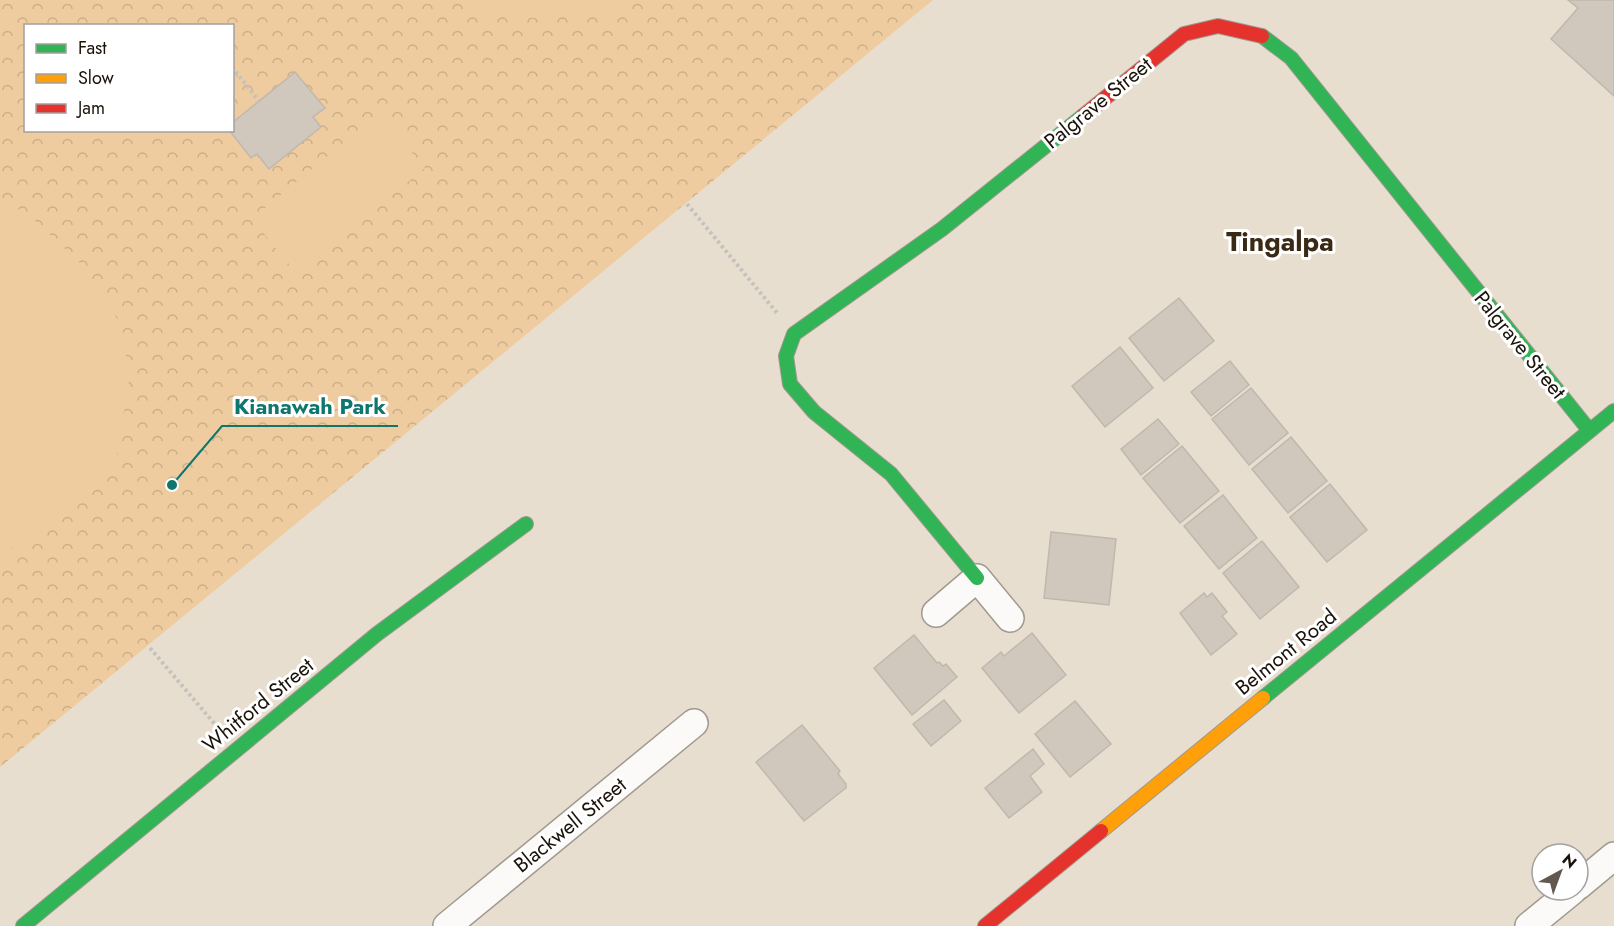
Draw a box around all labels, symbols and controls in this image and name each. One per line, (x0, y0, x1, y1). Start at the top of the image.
legend (24, 24, 234, 132)
text: Fast (78, 35, 107, 61)
street label: Palgrave Street (1038, 50, 1158, 156)
text: Slow (78, 65, 115, 91)
text: Jam (76, 95, 105, 121)
district label: Tingalpa (1226, 222, 1334, 261)
street label: Palgrave Street (1467, 285, 1573, 405)
callout: Kianawah Park (222, 386, 398, 426)
text: Kianawah Park (234, 390, 386, 422)
street label: Belmont Road (1229, 602, 1343, 702)
street label: Whitford Street (196, 651, 320, 759)
street label: Blackwell Street (507, 770, 633, 880)
north arrow (1530, 842, 1590, 902)
text: N (1557, 848, 1582, 874)

